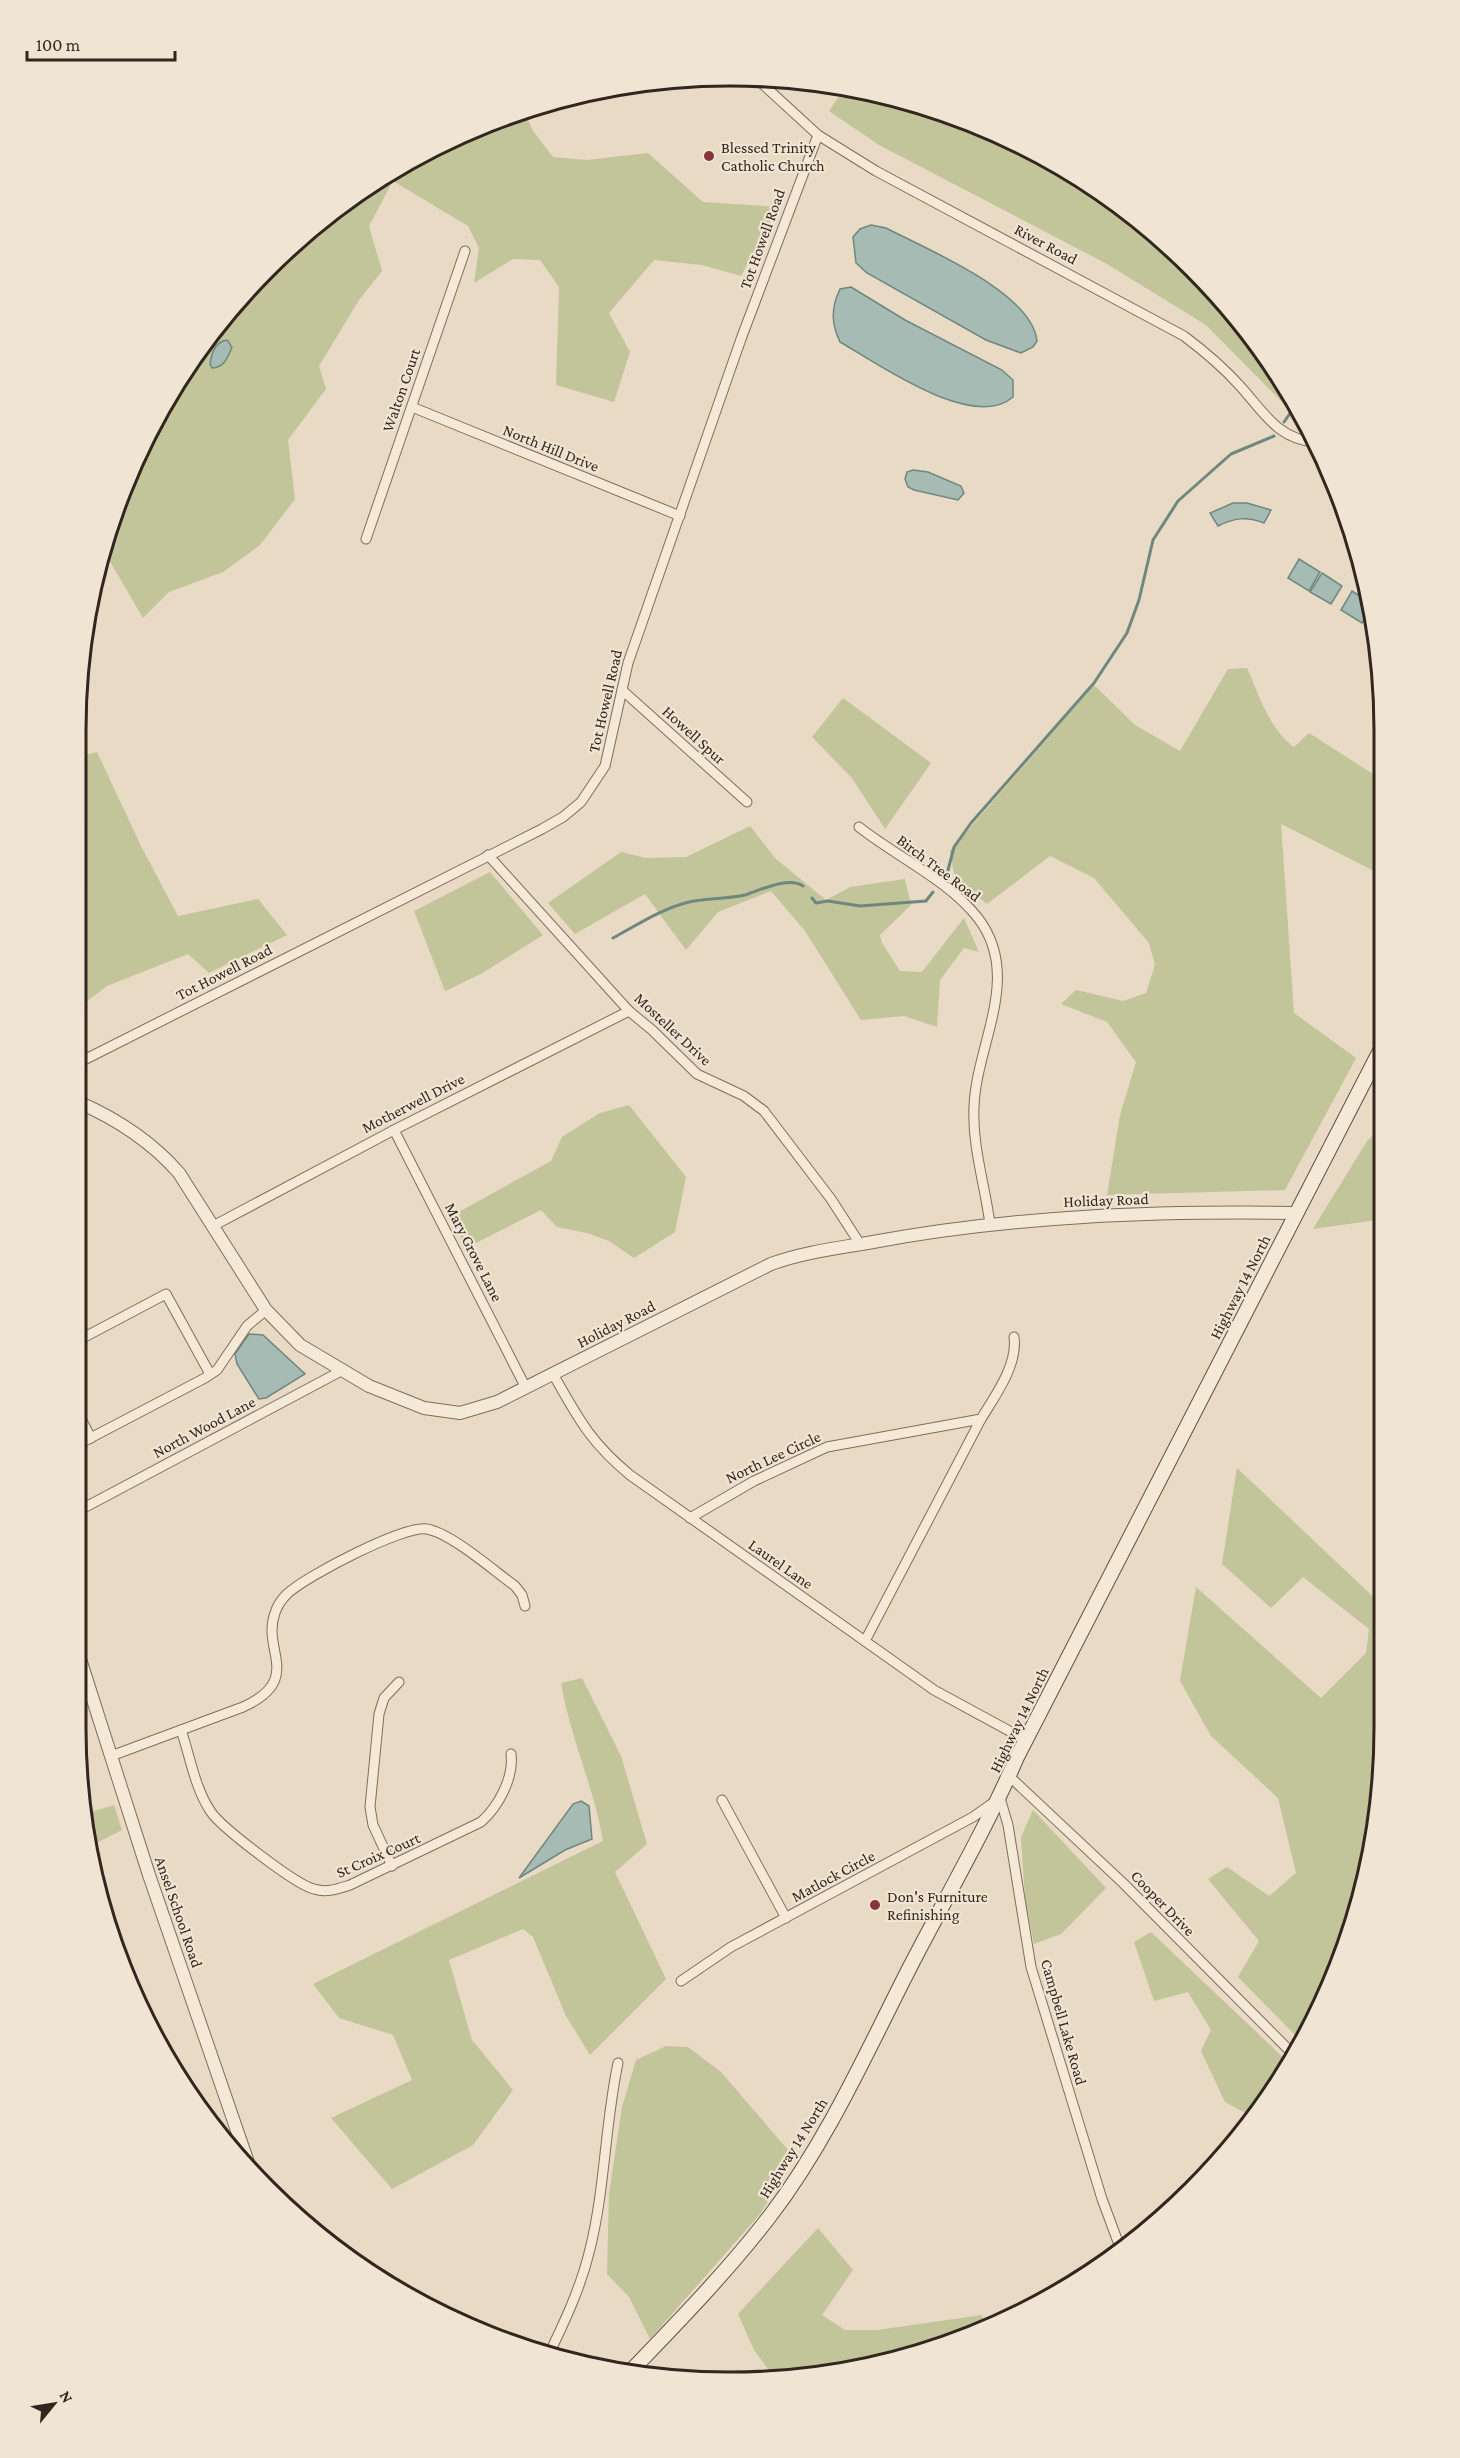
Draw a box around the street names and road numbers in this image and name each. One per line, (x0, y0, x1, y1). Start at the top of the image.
street label: Tot Howell Road (736, 186, 788, 291)
street label: River Road (1012, 220, 1081, 268)
street label: Walton Court (379, 345, 423, 434)
street label: North Hill Drive (501, 421, 601, 475)
street label: Tot Howell Road (585, 647, 625, 754)
street label: Howell Spur (658, 702, 729, 769)
street label: Birch Tree Road (894, 831, 985, 905)
street label: Tot Howell Road (173, 940, 275, 1003)
street label: Mosteller Drive (631, 989, 715, 1069)
street label: Motherwell Drive (359, 1070, 467, 1136)
street label: Holiday Road (1063, 1190, 1150, 1211)
street label: Mary Grove Lane (441, 1200, 506, 1305)
street label: Highway 14 North (1206, 1232, 1275, 1342)
street label: Holiday Road (574, 1297, 659, 1352)
street label: North Wood Lane (150, 1393, 258, 1461)
street label: North Lee Circle (723, 1428, 823, 1486)
street label: Laurel Lane (746, 1536, 816, 1592)
street label: Highway 14 North (986, 1664, 1053, 1776)
street label: St Croix Court (333, 1829, 423, 1881)
street label: Matlock Circle (788, 1847, 878, 1905)
street label: Ansel School Road (152, 1854, 206, 1970)
street label: Cooper Drive (1127, 1867, 1198, 1940)
street label: Campbell Lake Road (1037, 1957, 1090, 2088)
street label: Highway 14 North (755, 2094, 832, 2202)

